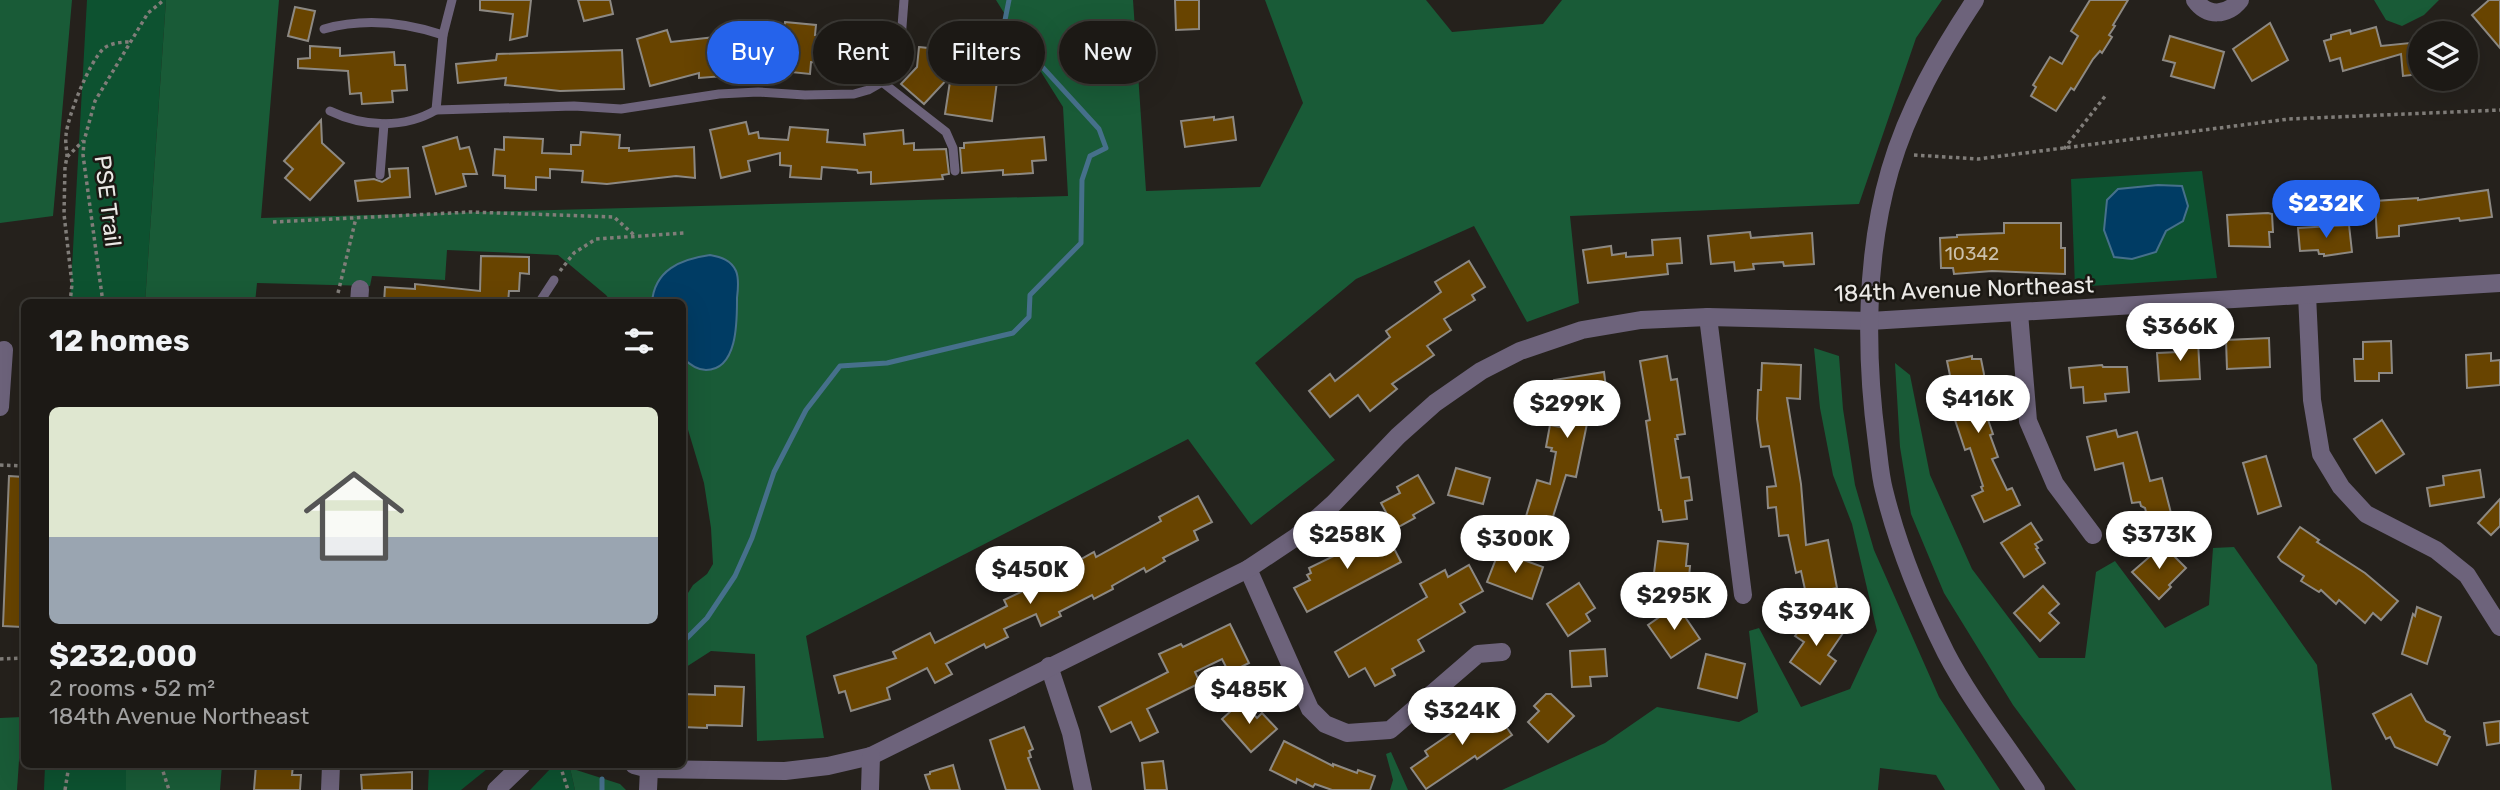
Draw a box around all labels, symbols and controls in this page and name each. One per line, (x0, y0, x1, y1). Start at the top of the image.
chip: Buy (707, 21, 799, 84)
chip: Rent (813, 21, 914, 84)
chip: Filters (928, 21, 1045, 84)
chip: New (1059, 21, 1156, 84)
map controls (2408, 21, 2478, 91)
button: layers (2408, 21, 2478, 91)
street label: PSE Trail (89, 154, 127, 248)
pin: $232K (2277, 180, 2375, 240)
text: $232K (2288, 189, 2364, 217)
house number: 10342 (1945, 242, 1999, 265)
street label: 184th Avenue Northeast (1833, 270, 2095, 308)
pin: $366K (2131, 304, 2229, 363)
text: $366K (2142, 312, 2218, 340)
icon: filters (620, 322, 658, 360)
text: 12 homes (49, 323, 190, 359)
pin: $416K (1929, 376, 2027, 435)
pin: $299K (1518, 380, 1616, 440)
text: $416K (1942, 384, 2014, 412)
text: $299K (1529, 389, 1605, 417)
icon: home (291, 453, 417, 579)
pin: $258K (1298, 512, 1396, 571)
pin: $373K (2110, 512, 2208, 571)
pin: $300K (1466, 516, 1564, 575)
text: $258K (1309, 520, 1385, 548)
text: $373K (2122, 520, 2196, 548)
text: $300K (1476, 524, 1554, 552)
pin: $450K (981, 546, 1079, 606)
text: $450K (992, 555, 1068, 583)
pin: $295K (1625, 572, 1723, 632)
text: $295K (1636, 581, 1712, 609)
pin: $394K (1767, 588, 1865, 648)
text: $394K (1778, 597, 1854, 625)
text: $232,000 (49, 638, 197, 674)
pin: $485K (1200, 666, 1298, 726)
text: 2 rooms · 52 m² (49, 674, 215, 702)
text: $485K (1211, 675, 1287, 703)
pin: $324K (1413, 688, 1511, 747)
text: $324K (1424, 696, 1500, 724)
text: 184th Avenue Northeast (49, 702, 309, 730)

